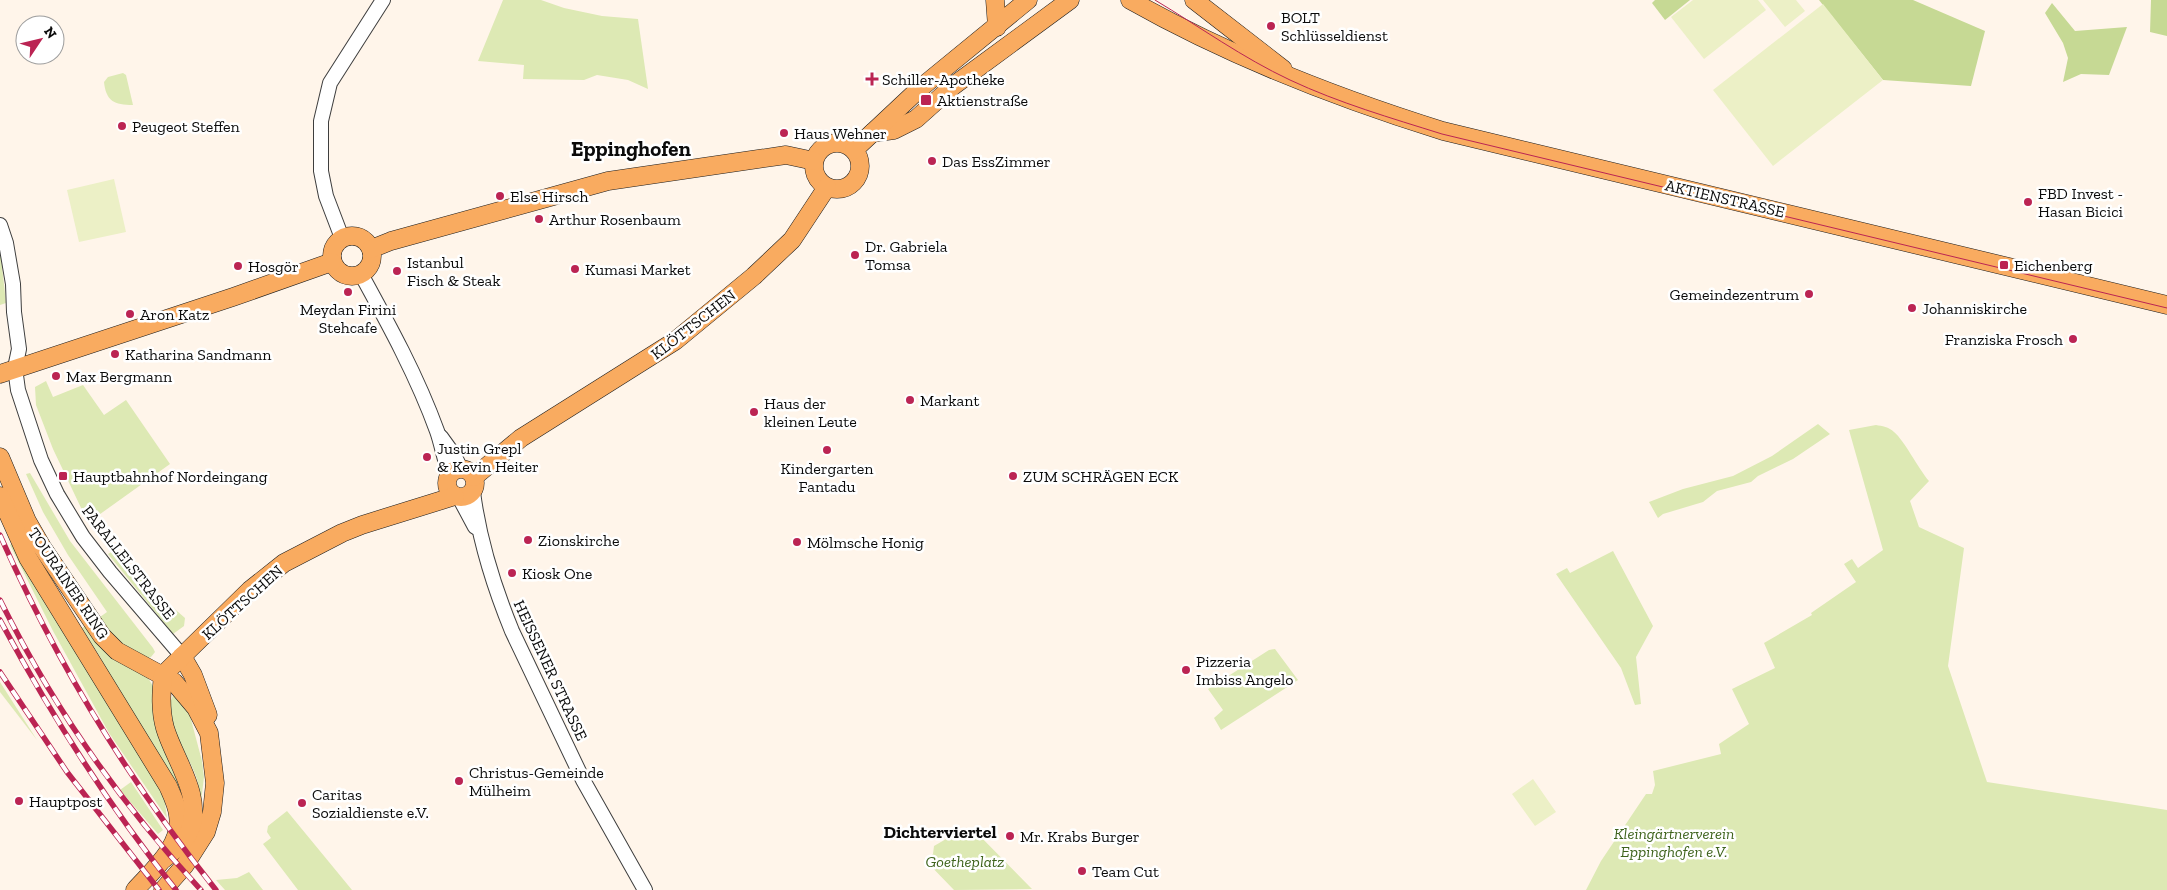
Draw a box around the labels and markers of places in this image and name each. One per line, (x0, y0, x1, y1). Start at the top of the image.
place label: BOLT Schlüsseldienst (1281, 8, 1388, 45)
marker: BOLT Schlüsseldienst (1265, 20, 1277, 32)
place label: Schiller-Apotheke (882, 70, 1004, 89)
marker: Schiller-Apotheke (866, 73, 878, 85)
place label: Aktienstraße (937, 91, 1028, 110)
marker: Aktienstraße (919, 93, 933, 107)
place label: Peugeot Steffen (132, 117, 241, 136)
marker: Peugeot Steffen (116, 120, 128, 132)
place label: Haus Wehner (794, 124, 887, 143)
marker: Haus Wehner (778, 127, 790, 139)
place label: Das EssZimmer (942, 152, 1051, 171)
marker: Das EssZimmer (926, 155, 938, 167)
place label: FBD Invest - Hasan Bicici (2038, 184, 2124, 221)
place label: Else Hirsch (510, 187, 589, 206)
marker: Else Hirsch (494, 190, 506, 202)
marker: FBD Invest - Hasan Bicici (2022, 196, 2034, 208)
place label: Arthur Rosenbaum (549, 210, 681, 229)
marker: Arthur Rosenbaum (533, 213, 545, 225)
place label: Dr. Gabriela Tomsa (865, 237, 948, 274)
marker: Dr. Gabriela Tomsa (849, 249, 861, 261)
place label: Istanbul Fisch & Steak (407, 253, 501, 290)
place label: Eichenberg (2014, 256, 2093, 275)
place label: Hosgör (248, 257, 299, 276)
marker: Eichenberg (1998, 259, 2010, 271)
marker: Hosgör (232, 260, 244, 272)
place label: Kumasi Market (585, 260, 691, 279)
marker: Kumasi Market (569, 263, 581, 275)
marker: Istanbul Fisch & Steak (391, 265, 403, 277)
place label: Gemeindezentrum (1670, 285, 1799, 304)
marker: Meydan Firini Stehcafe (342, 286, 354, 298)
marker: Gemeindezentrum (1803, 288, 1815, 300)
place label: Johanniskirche (1922, 299, 2027, 318)
place label: Meydan Firini Stehcafe (300, 300, 397, 337)
marker: Johanniskirche (1906, 302, 1918, 314)
place label: Aron Katz (140, 305, 209, 324)
marker: Aron Katz (124, 308, 136, 320)
place label: Franziska Frosch (1945, 330, 2063, 349)
marker: Franziska Frosch (2067, 333, 2079, 345)
place label: Katharina Sandmann (125, 345, 272, 364)
marker: Katharina Sandmann (109, 348, 121, 360)
place label: Max Bergmann (66, 367, 173, 386)
marker: Max Bergmann (50, 370, 62, 382)
place label: Markant (920, 391, 980, 410)
place label: Haus der kleinen Leute (764, 394, 857, 431)
marker: Markant (904, 394, 916, 406)
marker: Haus der kleinen Leute (748, 406, 760, 418)
place label: Justin Grepl & Kevin Heiter (437, 439, 539, 476)
marker: Kindergarten Fantadu (821, 444, 833, 456)
marker: Justin Grepl & Kevin Heiter (421, 451, 433, 463)
place label: Kindergarten Fantadu (781, 459, 874, 496)
place label: Hauptbahnhof Nordeingang (73, 467, 268, 486)
place label: ZUM SCHRÄGEN ECK (1023, 467, 1179, 486)
marker: Hauptbahnhof Nordeingang (57, 470, 69, 482)
marker: ZUM SCHRÄGEN ECK (1007, 470, 1019, 482)
place label: Zionskirche (538, 531, 620, 550)
place label: Mölmsche Honig (807, 533, 924, 552)
marker: Zionskirche (522, 534, 534, 546)
marker: Mölmsche Honig (791, 536, 803, 548)
place label: Kiosk One (522, 564, 592, 583)
marker: Kiosk One (506, 567, 518, 579)
place label: Pizzeria Imbiss Angelo (1196, 652, 1293, 689)
marker: Pizzeria Imbiss Angelo (1180, 664, 1192, 676)
place label: Christus-Gemeinde Mülheim (469, 763, 604, 800)
marker: Christus-Gemeinde Mülheim (453, 775, 465, 787)
place label: Caritas Sozialdienste e.V. (312, 785, 429, 822)
place label: Hauptpost (29, 792, 102, 811)
marker: Hauptpost (13, 795, 25, 807)
marker: Caritas Sozialdienste e.V. (296, 797, 308, 809)
place label: Mr. Krabs Burger (1020, 827, 1140, 846)
marker: Mr. Krabs Burger (1004, 830, 1016, 842)
place label: Team Cut (1092, 862, 1159, 881)
marker: Team Cut (1076, 865, 1088, 877)

